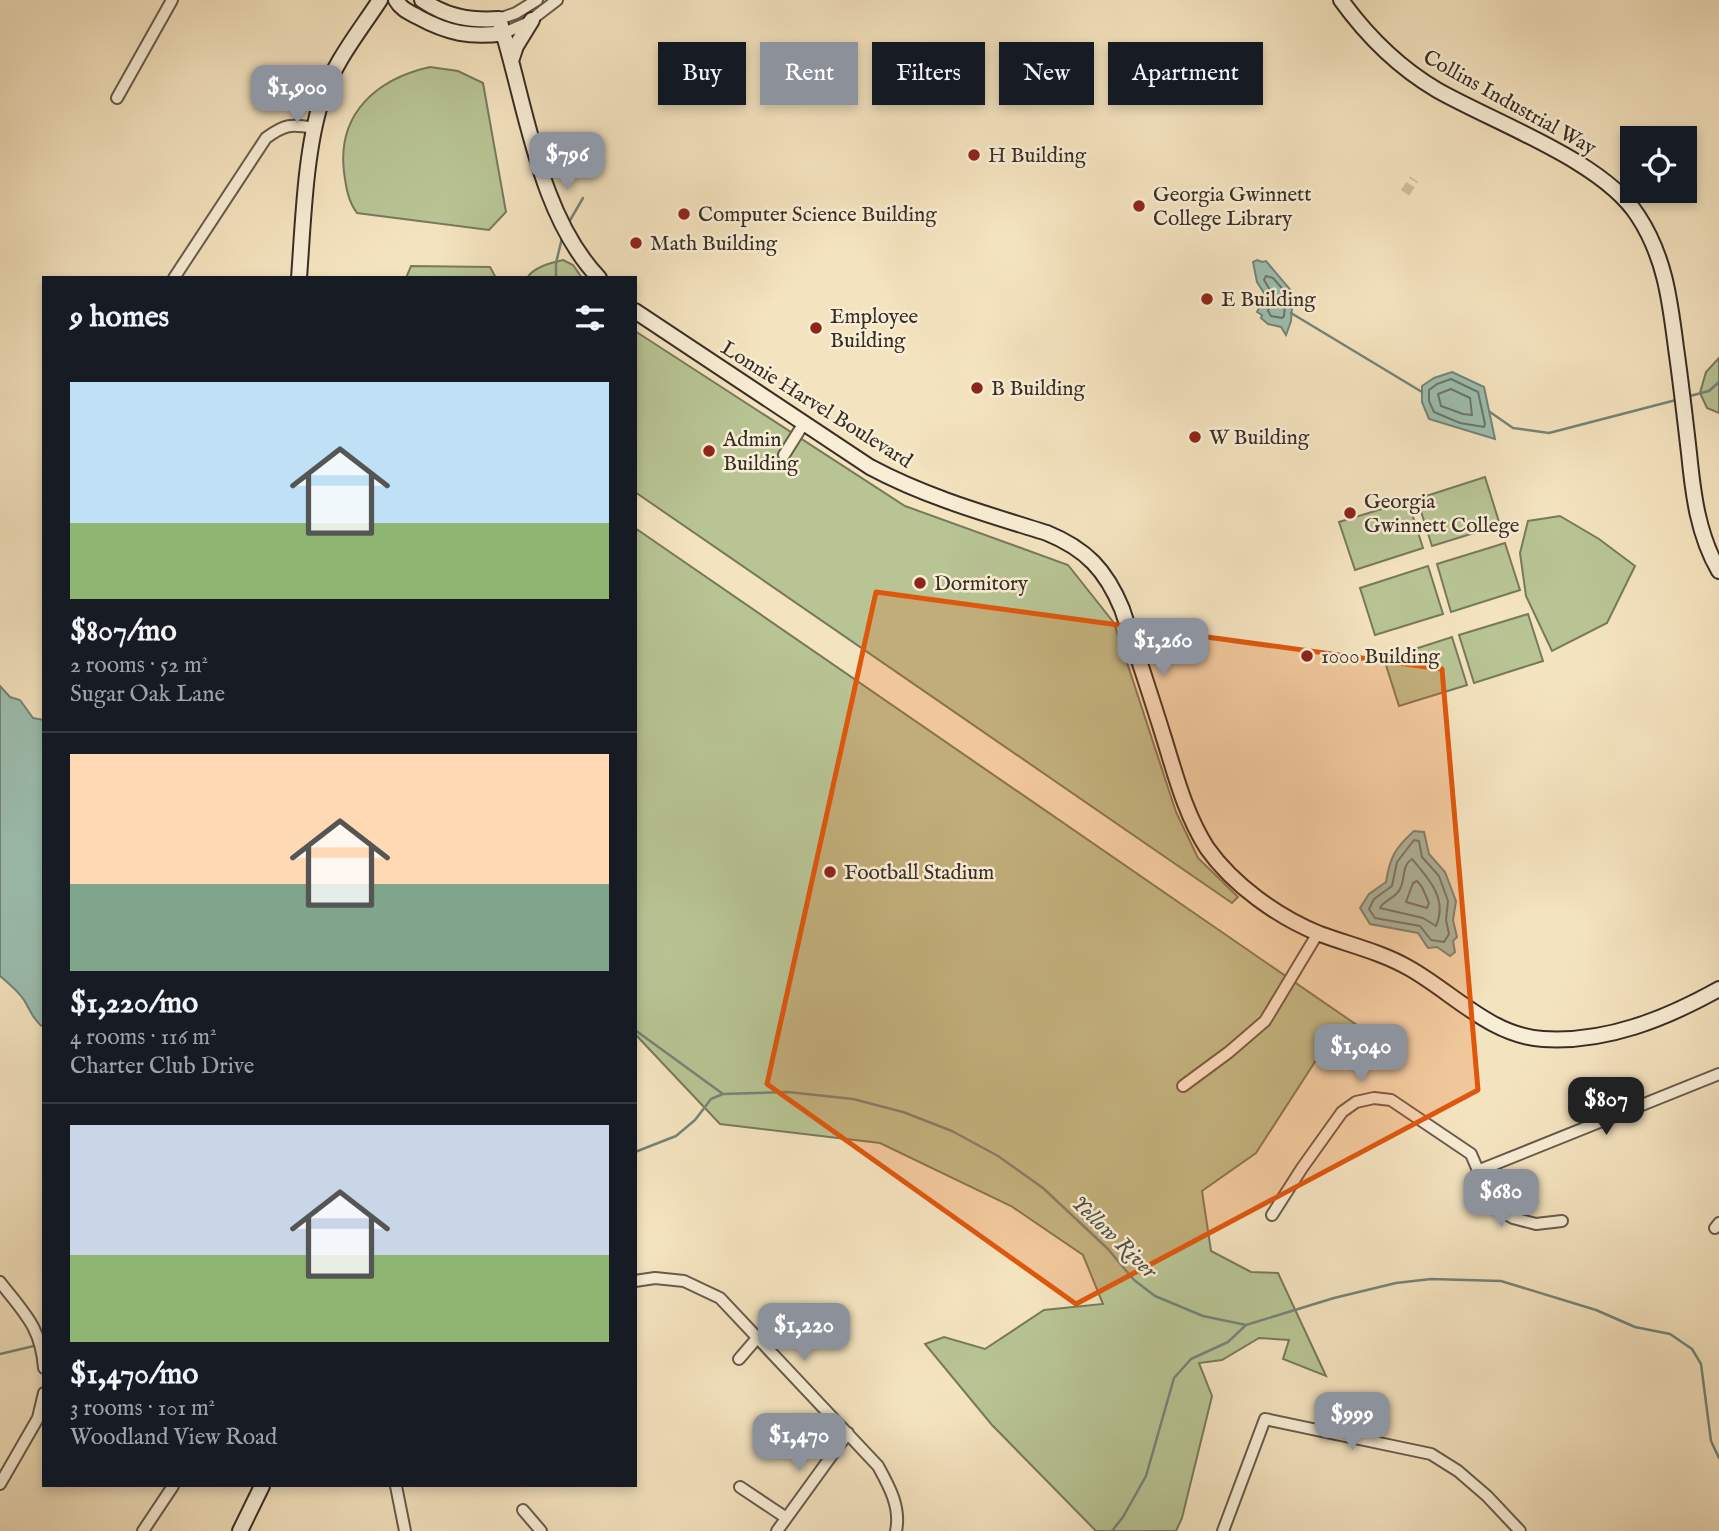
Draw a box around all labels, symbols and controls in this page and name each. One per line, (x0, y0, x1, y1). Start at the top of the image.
chip: Buy (658, 42, 746, 105)
chip: Rent (760, 42, 858, 105)
chip: Filters (872, 42, 985, 105)
chip: New (999, 42, 1094, 105)
chip: Apartment (1108, 42, 1263, 105)
street label: Collins Industrial Way (1418, 44, 1601, 162)
pin: $1,900 (240, 66, 354, 125)
text: $1,900 (267, 73, 327, 102)
map controls (1620, 126, 1697, 203)
button: locate (1620, 126, 1697, 203)
pin: $796 (526, 132, 608, 192)
text: $796 (545, 140, 589, 169)
place label: H Building (988, 143, 1087, 170)
marker: H Building (966, 147, 982, 163)
place label: Georgia Gwinnett College Library (1153, 182, 1312, 233)
marker: Georgia Gwinnett College Library (1131, 198, 1147, 214)
place label: Computer Science Building (698, 202, 937, 229)
marker: Computer Science Building (676, 206, 692, 222)
place label: Math Building (650, 231, 778, 258)
marker: Math Building (628, 235, 644, 251)
place label: E Building (1221, 287, 1316, 314)
marker: E Building (1199, 291, 1215, 307)
text: 9 homes (70, 299, 169, 337)
icon: filters (571, 299, 609, 337)
place label: Employee Building (830, 304, 919, 355)
marker: Employee Building (808, 320, 824, 336)
street label: Lonnie Harvel Boulevard (715, 335, 918, 476)
place label: B Building (991, 376, 1086, 403)
marker: B Building (969, 380, 985, 396)
place label: W Building (1209, 425, 1310, 452)
place label: Admin Building (722, 427, 799, 478)
icon: home (277, 428, 403, 554)
marker: W Building (1187, 429, 1203, 445)
marker: Admin Building (701, 443, 717, 459)
place label: Georgia Gwinnett College (1364, 489, 1520, 540)
marker: Georgia Gwinnett College (1342, 505, 1358, 521)
place label: Dormitory (934, 571, 1029, 598)
marker: Dormitory (912, 575, 928, 591)
text: $807/mo (70, 613, 177, 651)
pin: $1,260 (1106, 618, 1220, 678)
text: $1,260 (1133, 626, 1193, 655)
place label: 1000 Building (1321, 644, 1440, 671)
marker: 1000 Building (1299, 648, 1315, 664)
text: 2 rooms · 52 m² (70, 651, 208, 680)
text: Sugar Oak Lane (70, 680, 225, 709)
icon: home (277, 800, 403, 926)
place label: Football Stadium (844, 860, 994, 887)
marker: Football Stadium (822, 864, 838, 880)
text: $1,220/mo (70, 985, 198, 1023)
text: 4 rooms · 116 m² (70, 1023, 217, 1052)
pin: $1,040 (1304, 1024, 1418, 1084)
text: $1,040 (1330, 1032, 1392, 1061)
text: Charter Club Drive (70, 1052, 254, 1081)
pin: $807 (1565, 1078, 1647, 1137)
text: $807 (1584, 1085, 1628, 1114)
pin: $680 (1460, 1170, 1542, 1229)
icon: home (277, 1171, 403, 1297)
text: $680 (1480, 1177, 1522, 1206)
water label: Yellow River (1065, 1189, 1164, 1286)
pin: $1,220 (747, 1304, 861, 1363)
text: $1,220 (774, 1311, 834, 1340)
text: $1,470/mo (70, 1356, 199, 1394)
pin: $999 (1311, 1392, 1393, 1452)
text: 3 rooms · 101 m² (70, 1394, 215, 1423)
text: $999 (1331, 1400, 1373, 1429)
pin: $1,470 (742, 1414, 856, 1473)
text: $1,470 (769, 1421, 829, 1450)
text: Woodland View Road (70, 1423, 277, 1452)

